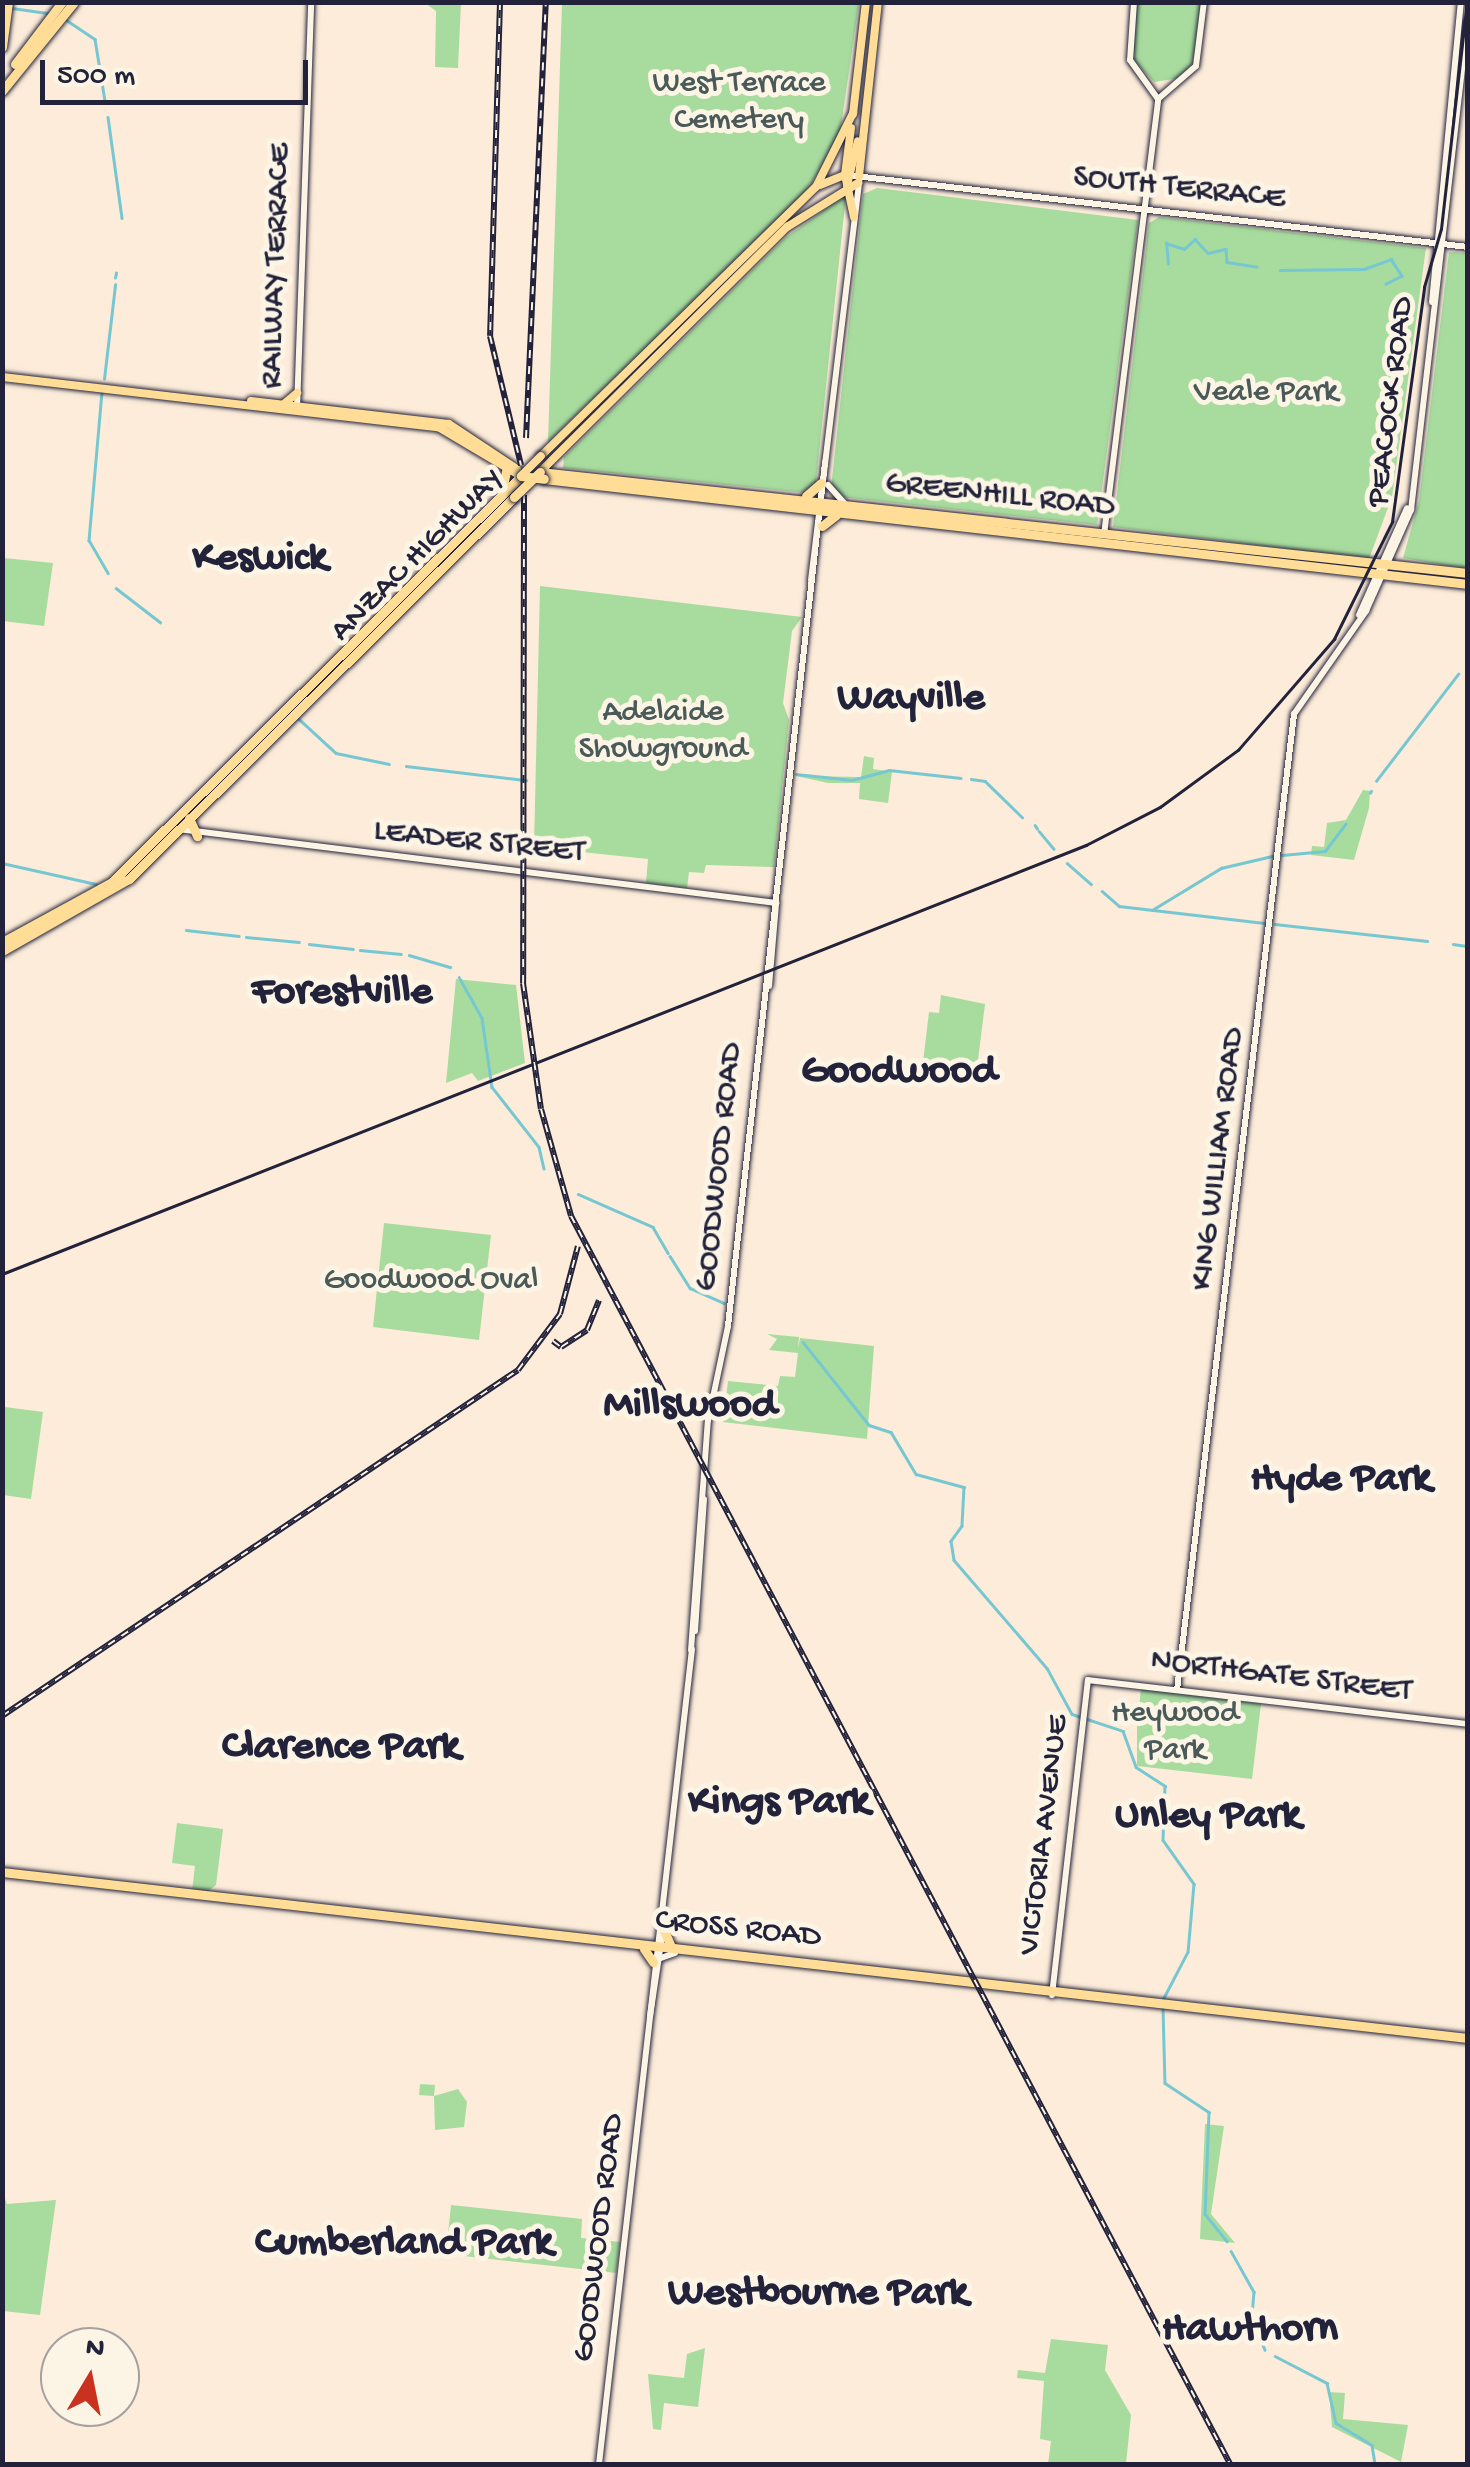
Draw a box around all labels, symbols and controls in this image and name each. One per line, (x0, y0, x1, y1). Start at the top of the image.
scale bar (45, 40, 312, 102)
text: 500 m (57, 60, 135, 95)
park label: West Terrace Cemetery (653, 66, 825, 141)
street label: RAILWAY TERRACE (254, 143, 300, 389)
street label: SOUTH TERRACE (1071, 159, 1287, 219)
street label: PEACOCK ROAD (1360, 295, 1424, 509)
park label: Veale Park (1194, 374, 1338, 412)
street label: ANZAC HIGHWAY (323, 461, 513, 651)
street label: GREENHILL ROAD (883, 465, 1117, 527)
district label: Keswick (193, 535, 327, 585)
district label: Wayville (837, 675, 985, 725)
park label: Adelaide Showground (579, 695, 747, 770)
street label: LEADER STREET (372, 813, 586, 873)
district label: Forestville (252, 969, 432, 1019)
street label: KING WILLIAM ROAD (1184, 1025, 1254, 1293)
street label: GOODWOOD ROAD (688, 1041, 752, 1293)
district label: Goodwood (801, 1048, 997, 1098)
park label: Goodwood Oval (324, 1262, 538, 1300)
district label: Millswood (604, 1382, 776, 1432)
district label: Hyde Park (1251, 1456, 1431, 1506)
street label: NORTHGATE STREET (1148, 1642, 1414, 1712)
park label: Heywood Park (1111, 1696, 1239, 1771)
street label: VICTORIA AVENUE (1011, 1713, 1079, 1957)
district label: Clarence Park (222, 1724, 460, 1774)
district label: Kings Park (688, 1779, 870, 1829)
district label: Unley Park (1115, 1793, 1301, 1843)
street label: CROSS ROAD (653, 1902, 823, 1958)
street label: GOODWOOD ROAD (566, 2112, 634, 2364)
district label: Cumberland Park (255, 2220, 553, 2270)
district label: Westbourne Park (668, 2270, 968, 2320)
district label: Hawthorn (1162, 2306, 1338, 2356)
north arrow (40, 2327, 140, 2427)
text: N (83, 2331, 107, 2367)

